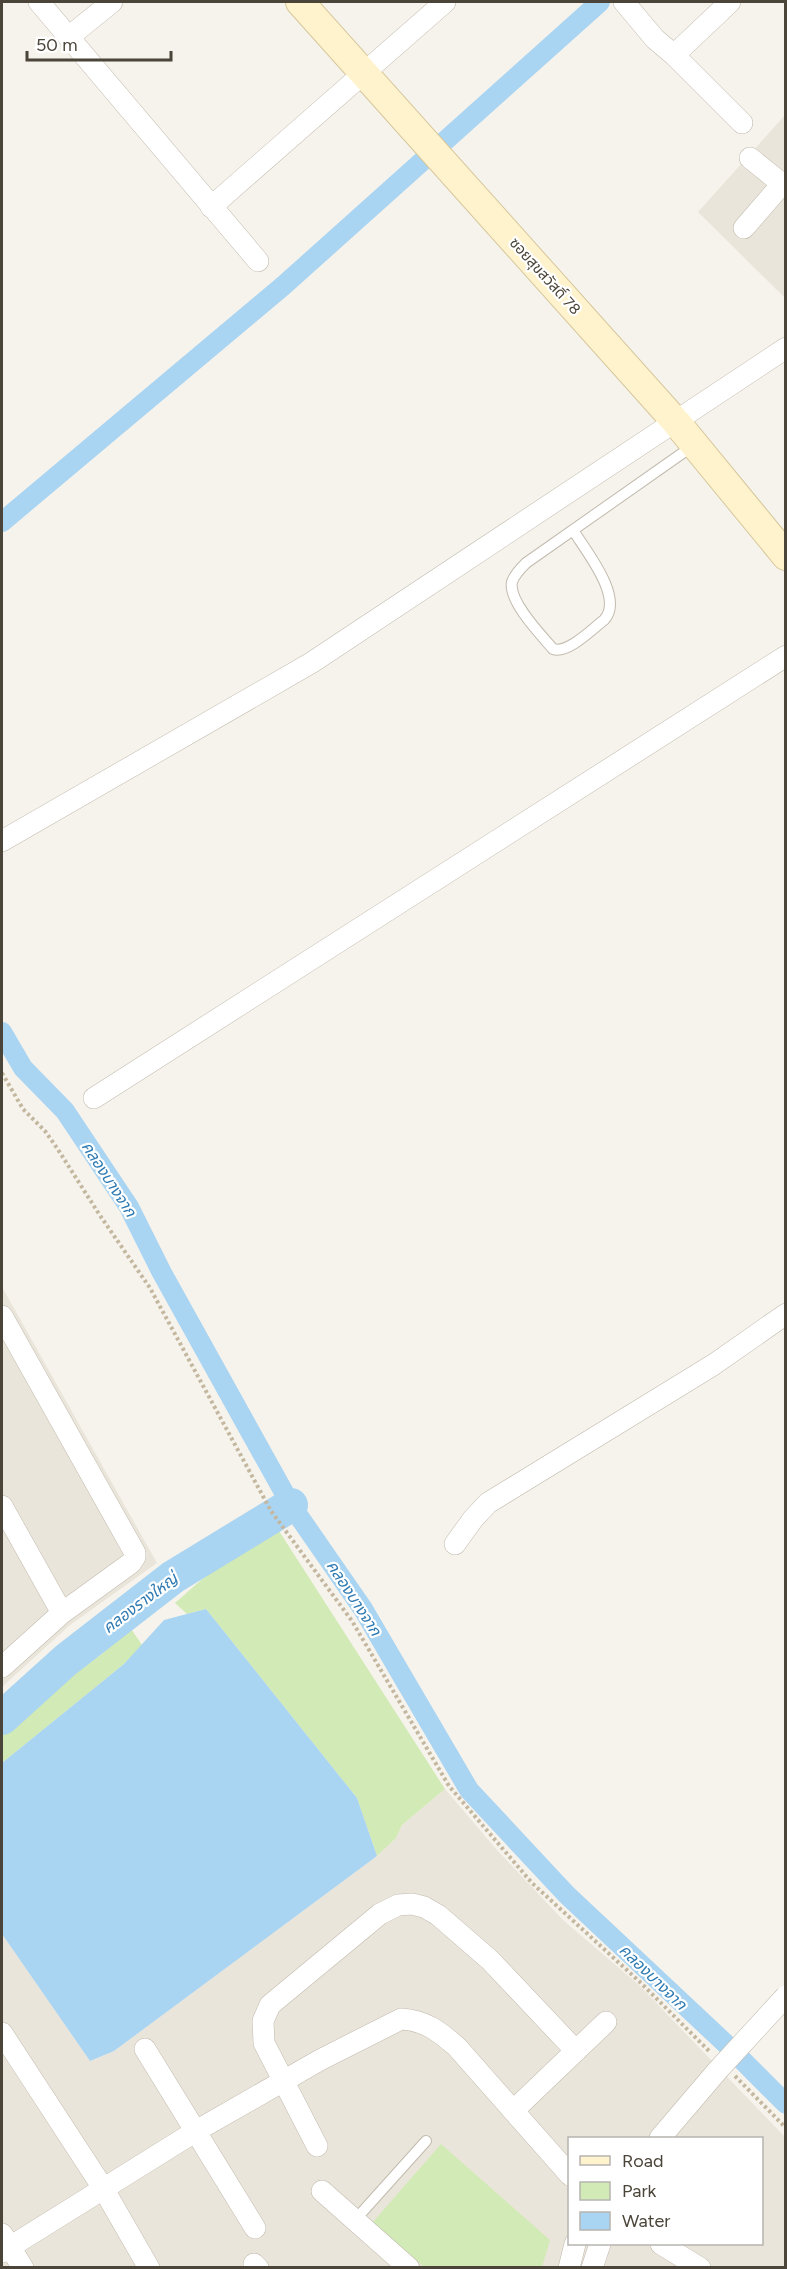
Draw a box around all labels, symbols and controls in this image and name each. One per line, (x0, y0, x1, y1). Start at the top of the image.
scale bar (27, 24, 171, 62)
text: 50 m (36, 34, 78, 56)
street label: ซอยสุขสวัสดิ์ 78 (506, 234, 584, 318)
water label: คลองบางจาก (78, 1138, 141, 1221)
water label: คลองบางจาก (323, 1557, 386, 1640)
water label: คลองรางใหญ่ (99, 1568, 183, 1637)
water label: คลองบางจาก (615, 1940, 692, 2015)
legend (568, 2137, 763, 2245)
text: Road (622, 2150, 663, 2172)
text: Park (622, 2180, 657, 2202)
text: Water (622, 2210, 670, 2232)

